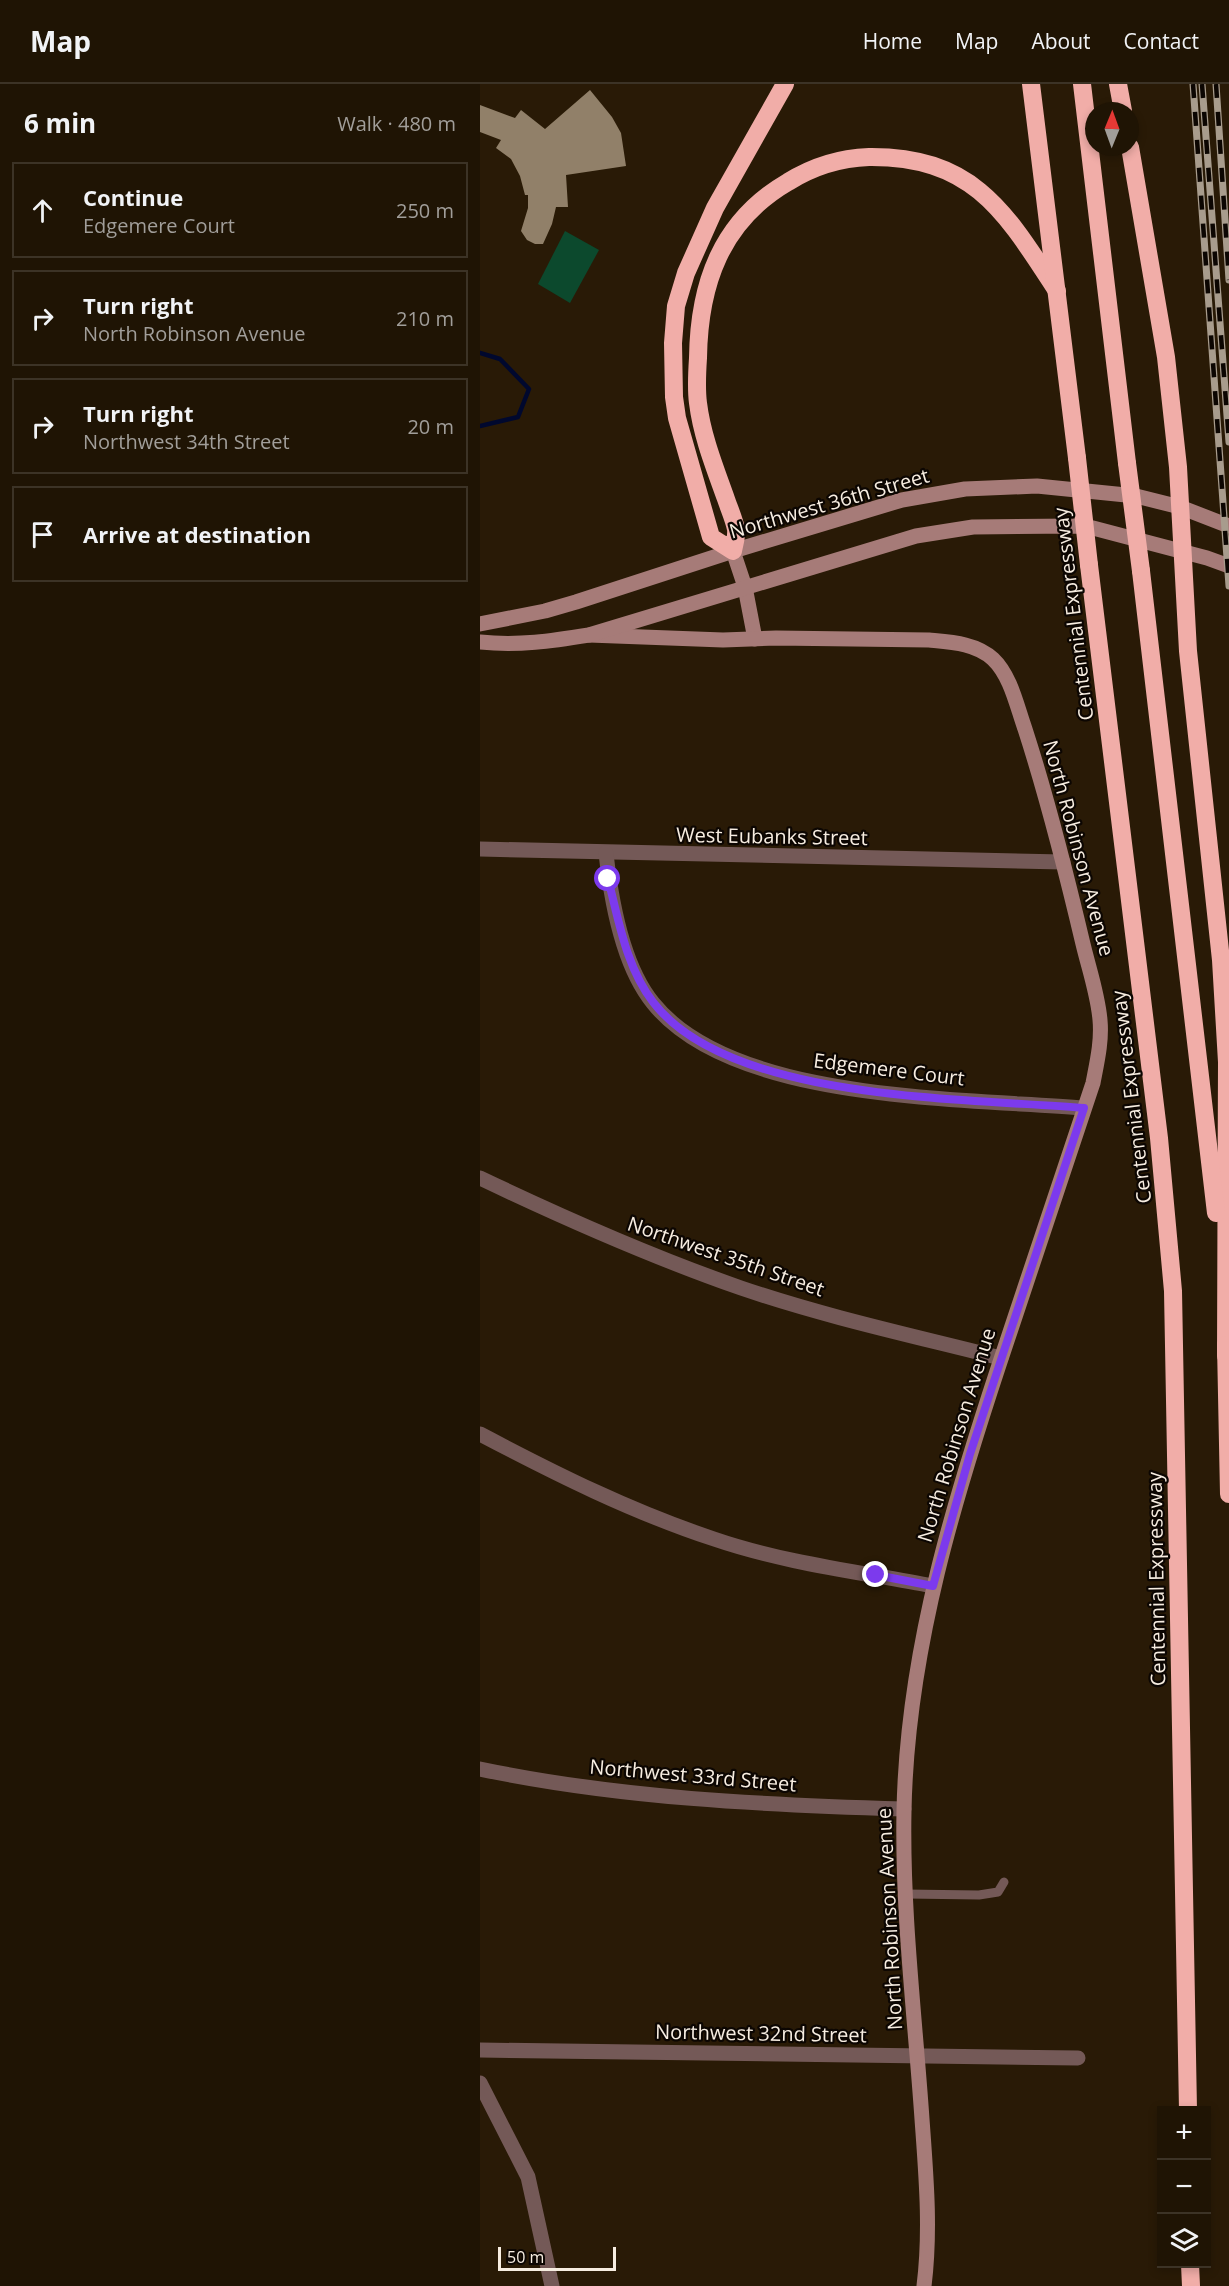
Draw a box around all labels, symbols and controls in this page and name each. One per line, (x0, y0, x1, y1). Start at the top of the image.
text: Map (30, 22, 91, 60)
text: Home (863, 27, 922, 55)
text: Map (955, 27, 998, 55)
text: About (1031, 27, 1091, 55)
text: Contact (1124, 27, 1199, 55)
north arrow (1085, 102, 1139, 156)
text: 6 min (24, 105, 96, 141)
text: Walk · 480 m (337, 110, 456, 137)
text: Continue (83, 182, 183, 212)
icon: ahead (26, 194, 59, 227)
text: 250 m (396, 197, 454, 224)
text: Edgemere Court (83, 212, 235, 239)
text: Turn right (83, 290, 194, 320)
icon: right (26, 302, 59, 335)
text: 210 m (396, 305, 454, 332)
text: North Robinson Avenue (83, 320, 305, 347)
text: Turn right (83, 398, 194, 428)
icon: right (26, 410, 59, 443)
text: 20 m (407, 413, 454, 440)
text: Northwest 34th Street (83, 428, 290, 455)
street label: Northwest 36th Street (726, 462, 932, 544)
street label: Centennial Expressway (1046, 505, 1099, 722)
icon: arrive (26, 518, 59, 551)
text: Arrive at destination (83, 519, 311, 549)
street label: North Robinson Avenue (1037, 737, 1121, 959)
street label: West Eubanks Street (676, 821, 868, 851)
route start (594, 865, 620, 891)
street label: Centennial Expressway (1104, 988, 1157, 1205)
street label: Edgemere Court (812, 1046, 966, 1092)
street label: Northwest 35th Street (624, 1210, 828, 1302)
street label: North Robinson Avenue (911, 1325, 1001, 1545)
street label: Centennial Expressway (1141, 1471, 1171, 1686)
route end (862, 1561, 888, 1587)
street label: Northwest 33rd Street (588, 1753, 798, 1797)
street label: North Robinson Avenue (870, 1807, 908, 2031)
street label: Northwest 32nd Street (655, 2018, 867, 2048)
map controls (1157, 2106, 1211, 2268)
button: + (1157, 2106, 1211, 2160)
button: − (1157, 2160, 1211, 2214)
button: layers (1157, 2214, 1211, 2268)
scale bar (498, 2244, 616, 2272)
text: 50 m (507, 2246, 544, 2268)

